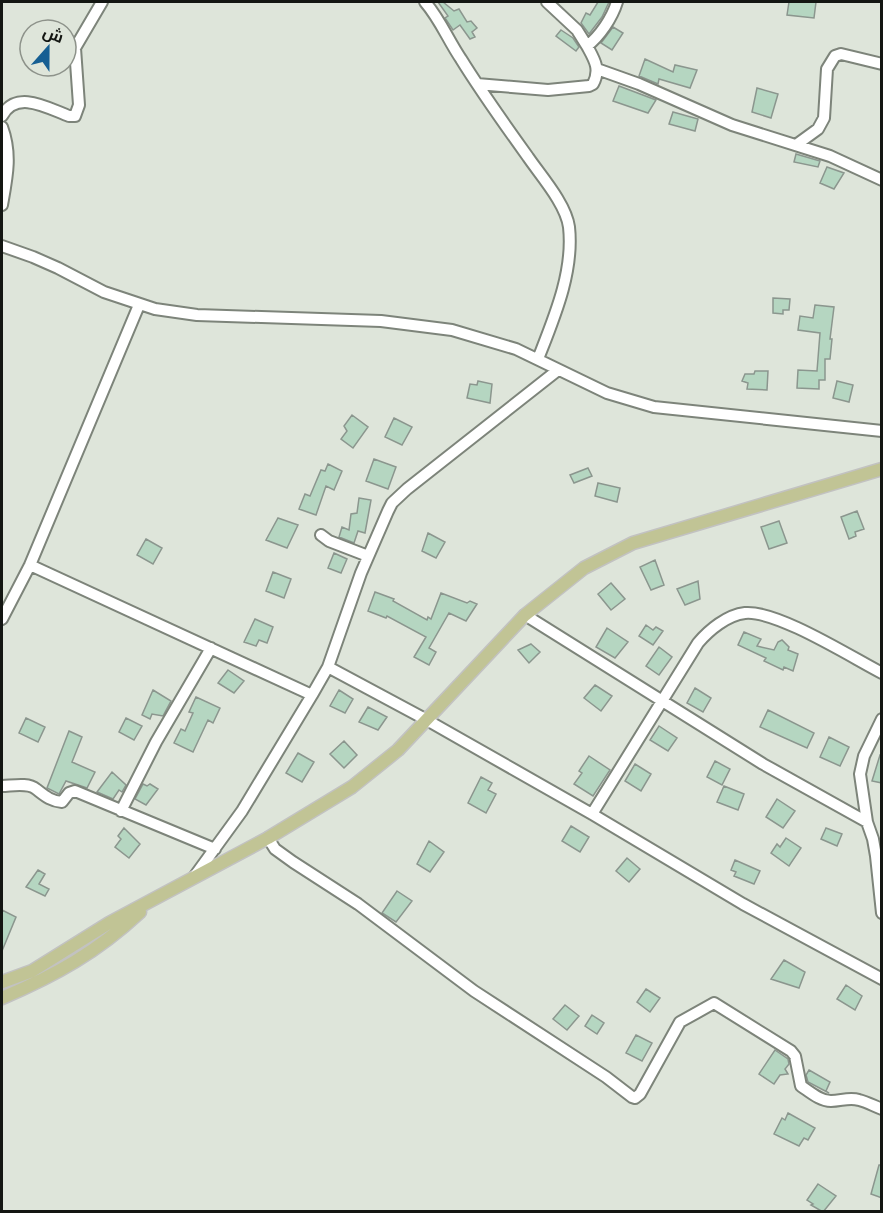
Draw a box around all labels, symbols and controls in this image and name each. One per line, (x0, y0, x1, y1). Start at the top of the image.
north arrow (18, 18, 78, 78)
text: ش (39, 20, 67, 49)

